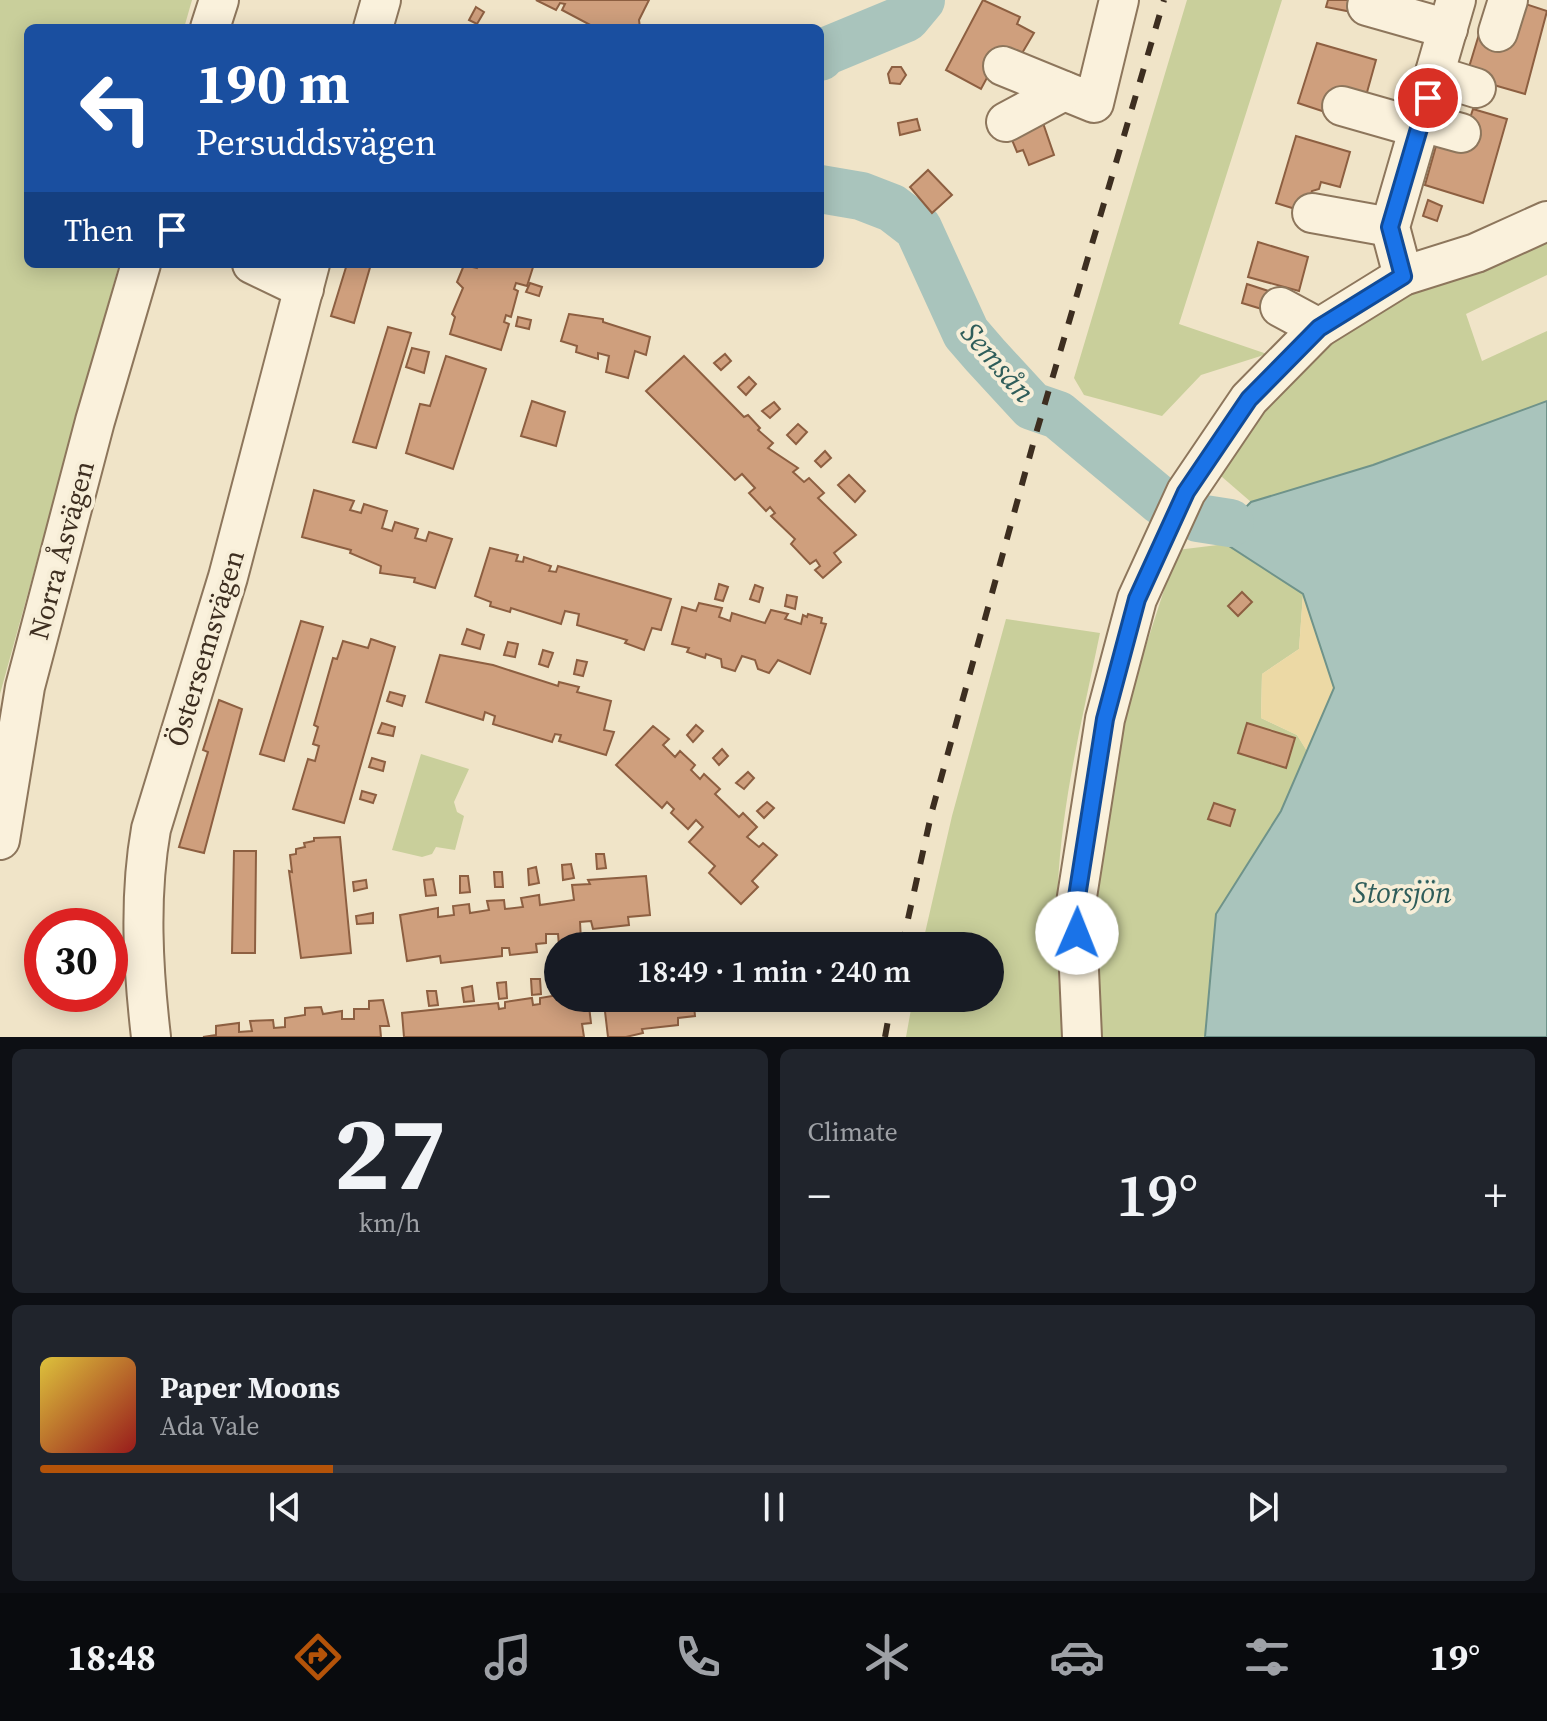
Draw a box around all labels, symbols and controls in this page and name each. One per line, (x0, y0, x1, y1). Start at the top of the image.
text: 190 m (196, 45, 350, 122)
icon: left (64, 56, 168, 160)
pin (1394, 64, 1462, 132)
icon: arrive (1406, 76, 1450, 120)
text: Persuddsvägen (196, 118, 436, 167)
icon: arrive (150, 208, 194, 252)
text: Then (64, 210, 134, 251)
water label: Semsån (952, 313, 1044, 411)
street label: Norra Åsvägen (19, 456, 103, 644)
street label: Östersemsvägen (157, 545, 253, 751)
water label: Storsjön (1352, 872, 1452, 913)
position arrow (1035, 891, 1119, 975)
speed limit sign: 30 (24, 908, 128, 1012)
text: 18:49 · 1 min · 240 m (637, 951, 911, 992)
text: 27 (333, 1081, 446, 1224)
text: Climate (808, 1114, 898, 1150)
text: 19° (1116, 1154, 1198, 1236)
text: − (808, 1165, 831, 1226)
text: + (1484, 1165, 1507, 1226)
text: km/h (359, 1205, 421, 1241)
text: Paper Moons (160, 1367, 340, 1408)
text: Ada Vale (160, 1408, 259, 1444)
icon: previous (263, 1485, 307, 1529)
icon: pause (752, 1485, 796, 1529)
icon: next (1241, 1485, 1285, 1529)
icon: directions (290, 1629, 346, 1685)
icon: music (480, 1629, 536, 1685)
icon: phone (670, 1629, 726, 1685)
icon: climate (859, 1629, 915, 1685)
icon: car (1049, 1629, 1105, 1685)
icon: filters (1239, 1629, 1295, 1685)
text: 18:48 (67, 1633, 156, 1682)
text: 19° (1429, 1633, 1480, 1682)

